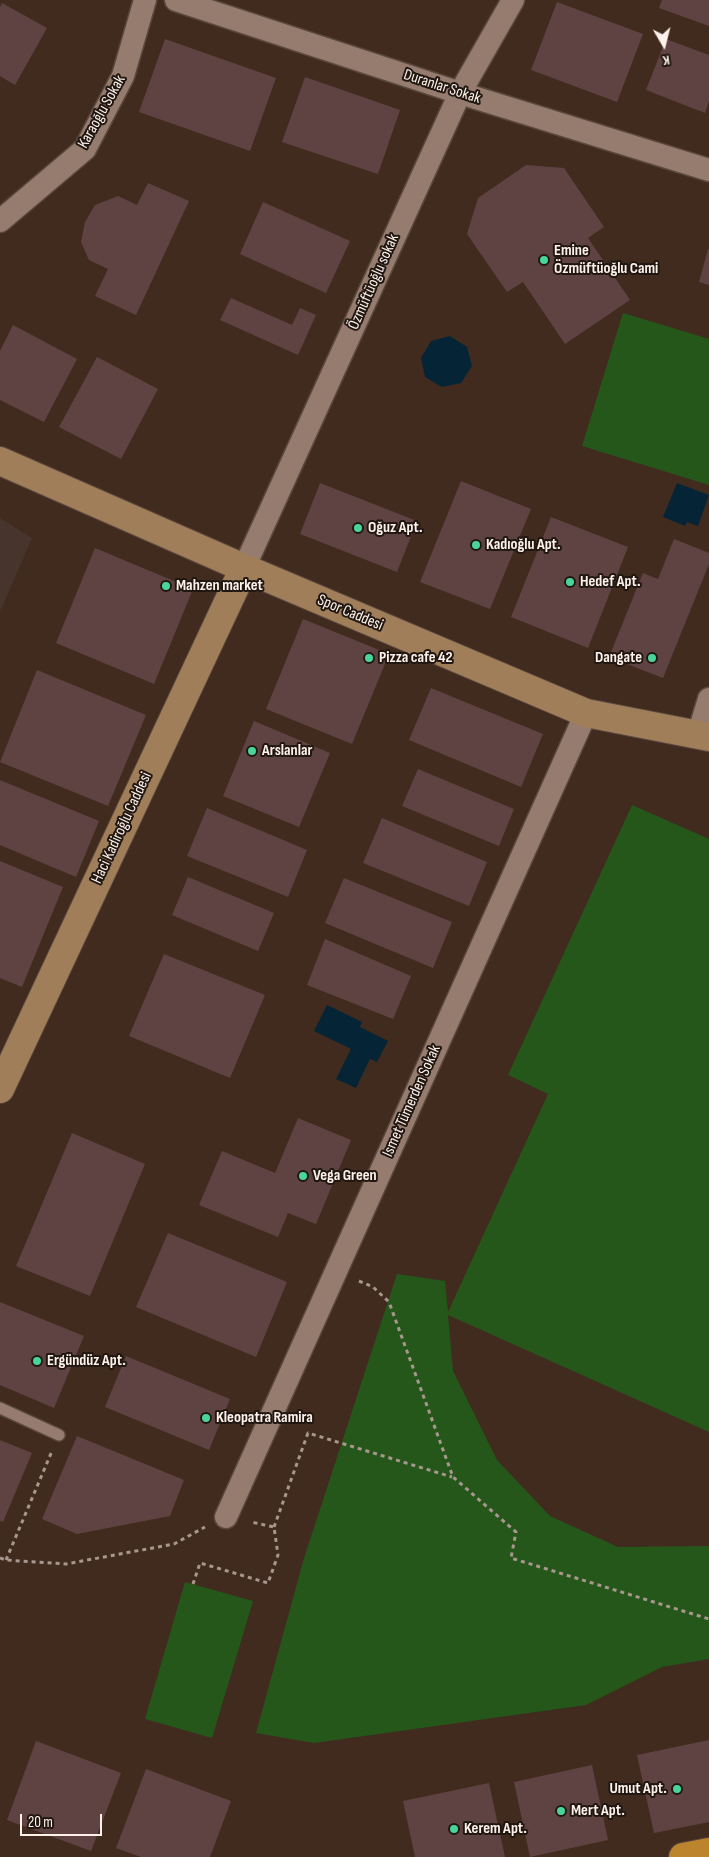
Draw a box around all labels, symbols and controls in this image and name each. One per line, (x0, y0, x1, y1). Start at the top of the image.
north arrow (639, 20, 689, 70)
text: K (662, 51, 671, 69)
street label: Duranlar Sokak (401, 66, 483, 108)
street label: Karaoğlu Sokak (74, 72, 130, 152)
street label: Özmüftüoğlu sokak (344, 231, 404, 333)
place label: Emine Özmüftüoğlu Cami (554, 241, 658, 279)
marker: Emine Özmüftüoğlu Cami (538, 254, 550, 266)
place label: Oğuz Apt. (368, 518, 423, 538)
marker: Oğuz Apt. (352, 522, 364, 534)
place label: Kadıoğlu Apt. (486, 535, 561, 555)
marker: Kadıoğlu Apt. (470, 539, 482, 551)
place label: Hedef Apt. (580, 572, 641, 592)
place label: Mahzen market (176, 576, 263, 596)
marker: Hedef Apt. (564, 576, 576, 588)
marker: Mahzen market (160, 580, 172, 592)
street label: Spor Caddesi (314, 591, 386, 635)
place label: Pizza cafe 42 (379, 648, 453, 668)
place label: Dangate (595, 648, 642, 668)
marker: Pizza cafe 42 (363, 652, 375, 664)
marker: Dangate (646, 652, 658, 664)
place label: Arslanlar (262, 741, 312, 761)
marker: Arslanlar (246, 745, 258, 757)
street label: Haci Kadiroğlu Caddesi (88, 769, 156, 887)
street label: Ismet Tümerden Sokak (379, 1042, 445, 1160)
place label: Vega Green (313, 1166, 377, 1186)
marker: Vega Green (297, 1170, 309, 1182)
place label: Ergündüz Apt. (47, 1351, 126, 1371)
marker: Ergündüz Apt. (31, 1355, 43, 1367)
place label: Kleopatra Ramira (216, 1408, 313, 1428)
marker: Kleopatra Ramira (200, 1412, 212, 1424)
place label: Umut Apt. (609, 1779, 667, 1799)
marker: Umut Apt. (671, 1783, 683, 1795)
place label: Mert Apt. (571, 1801, 625, 1821)
scale bar (22, 1804, 105, 1836)
marker: Mert Apt. (555, 1805, 567, 1817)
text: 20 m (28, 1813, 53, 1832)
place label: Kerem Apt. (464, 1819, 527, 1839)
marker: Kerem Apt. (448, 1823, 460, 1835)

